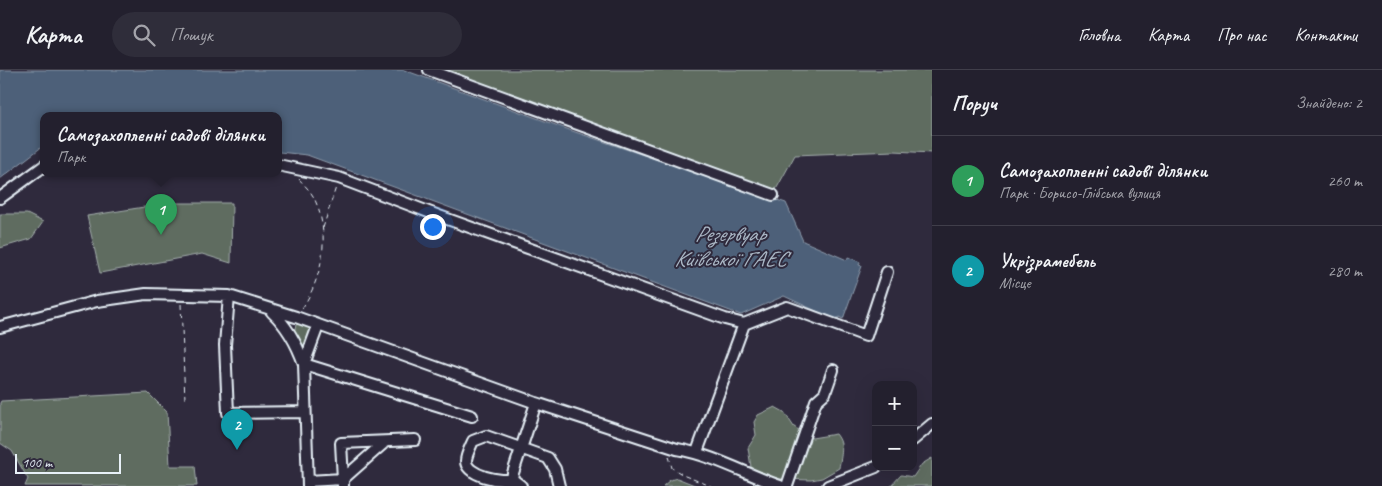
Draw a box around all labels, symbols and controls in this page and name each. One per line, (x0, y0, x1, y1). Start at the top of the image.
search box (112, 12, 462, 57)
text: Карта (25, 20, 82, 50)
icon: search (130, 21, 158, 49)
text: Пошук (170, 23, 213, 47)
text: Головна (1078, 24, 1120, 46)
text: Карта (1148, 24, 1189, 46)
text: Про нас (1217, 24, 1267, 46)
text: Контакти (1295, 24, 1357, 46)
text: Поруч (952, 90, 997, 116)
text: Знайдено: 2 (1296, 93, 1362, 113)
popup (40, 112, 282, 177)
text: Самозахопленні садові ділянки (57, 123, 265, 147)
text: Парк (57, 147, 85, 167)
text: Самозахопленні садові ділянки (999, 159, 1207, 183)
text: 1 (964, 171, 972, 191)
text: 260 m (1328, 171, 1362, 191)
text: Парк · Борисо-Глібська вулиця (999, 183, 1160, 203)
pin: 1 (145, 194, 177, 235)
your location (420, 214, 446, 240)
water label: Резервуар Київської ГАЕС (674, 220, 792, 273)
text: Укрізрамебель (999, 249, 1095, 273)
text: 2 (964, 261, 972, 281)
text: 280 m (1328, 261, 1362, 281)
text: Місце (999, 273, 1031, 293)
map controls (872, 381, 917, 471)
button: + (872, 381, 917, 426)
pin: 2 (221, 409, 253, 450)
button: − (872, 426, 917, 471)
scale bar (15, 451, 121, 474)
text: 100 m (22, 454, 52, 471)

